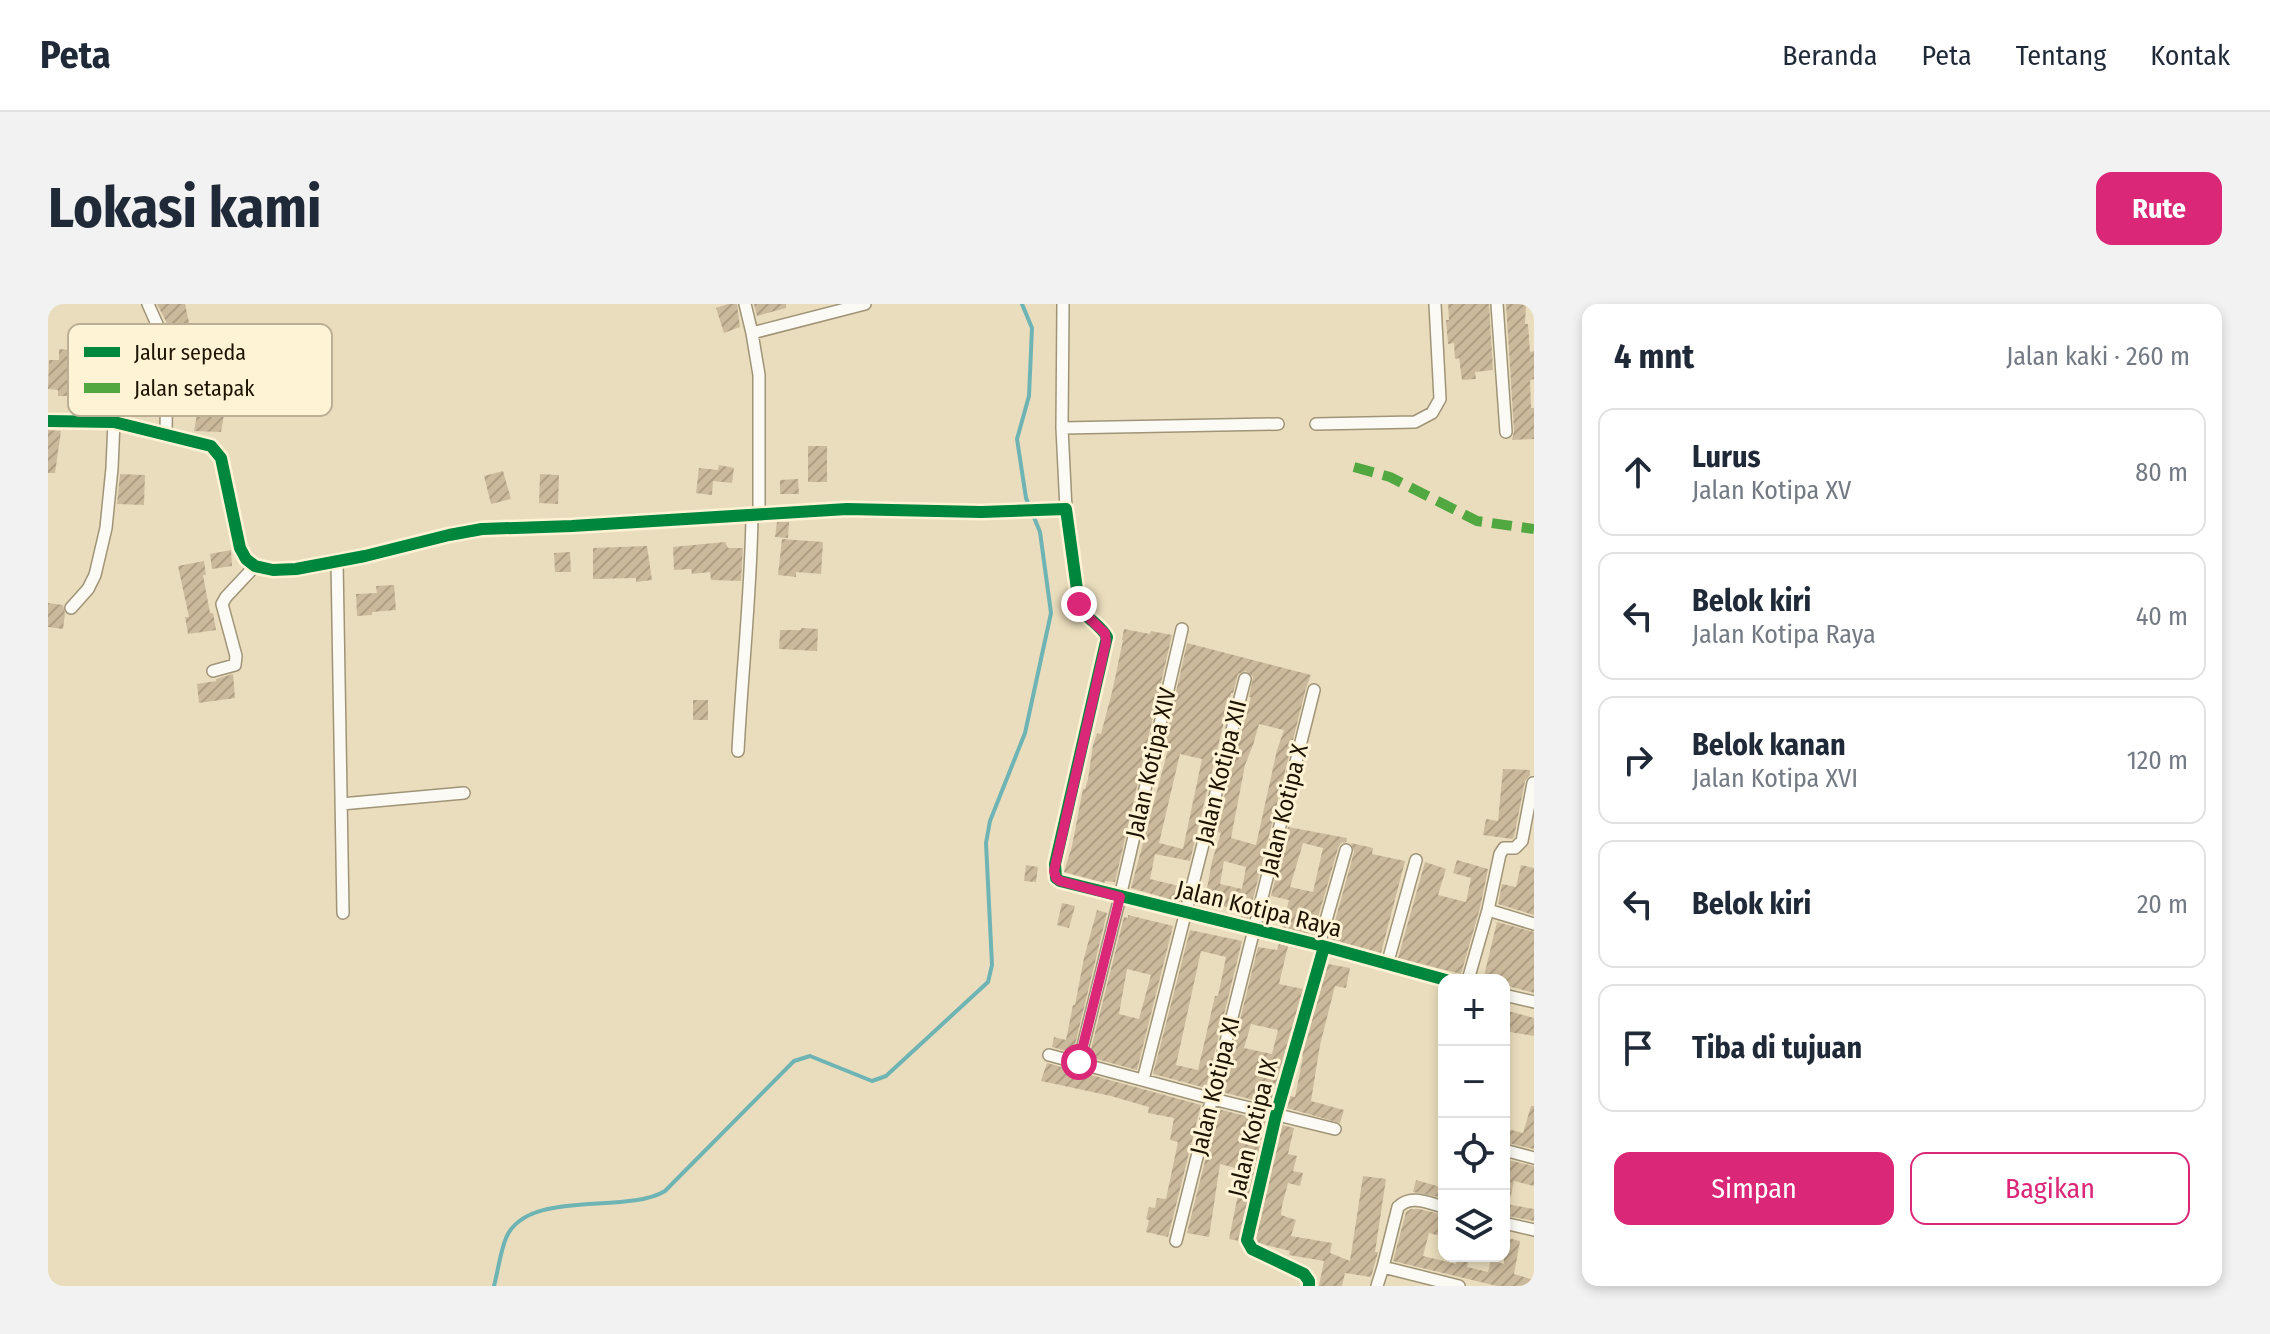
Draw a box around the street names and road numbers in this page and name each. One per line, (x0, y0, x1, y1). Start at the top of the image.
street label: Jalan Kotipa XIV (1120, 684, 1182, 841)
street label: Jalan Kotipa XII (1190, 697, 1252, 847)
street label: Jalan Kotipa X (1254, 741, 1314, 879)
street label: Jalan Kotipa Raya (1173, 875, 1345, 943)
street label: Jalan Kotipa XI (1184, 1014, 1246, 1158)
street label: Jalan Kotipa IX (1222, 1056, 1284, 1200)

